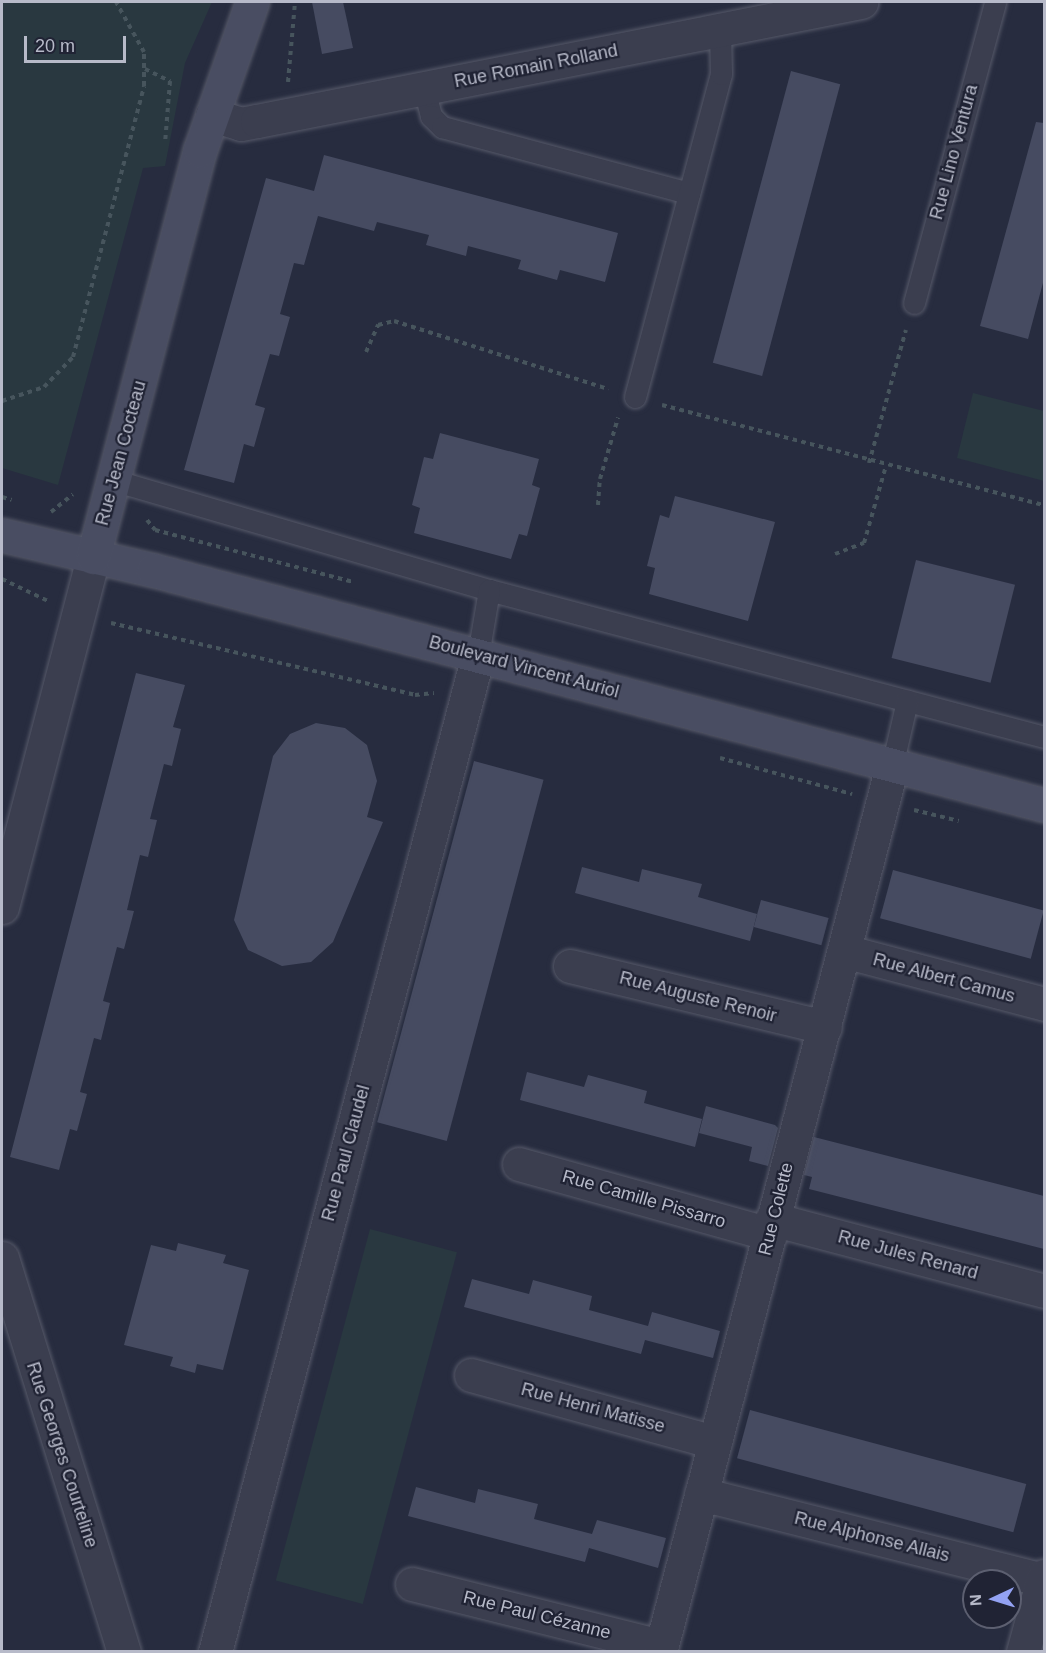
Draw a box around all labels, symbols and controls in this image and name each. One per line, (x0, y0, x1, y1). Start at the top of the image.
scale bar (27, 24, 129, 62)
text: 20 m (35, 36, 75, 56)
street label: Rue Romain Rolland (452, 40, 620, 92)
street label: Rue Lino Ventura (926, 82, 982, 222)
street label: Rue Jean Cocteau (91, 378, 151, 528)
street label: Boulevard Vincent Auriol (426, 631, 622, 703)
street label: Rue Albert Camus (870, 949, 1018, 1007)
street label: Rue Auguste Renoir (617, 967, 779, 1027)
street label: Rue Paul Claudel (317, 1083, 375, 1223)
street label: Rue Colette (754, 1160, 798, 1258)
street label: Rue Camille Pissarro (560, 1165, 728, 1233)
street label: Rue Jules Renard (836, 1226, 980, 1284)
street label: Rue Georges Courteline (22, 1359, 102, 1551)
street label: Rue Henri Matisse (519, 1378, 667, 1438)
street label: Rue Alphonse Allais (791, 1507, 953, 1567)
north arrow (962, 1569, 1022, 1629)
street label: Rue Paul Cézanne (461, 1586, 613, 1644)
text: N (967, 1594, 984, 1607)

